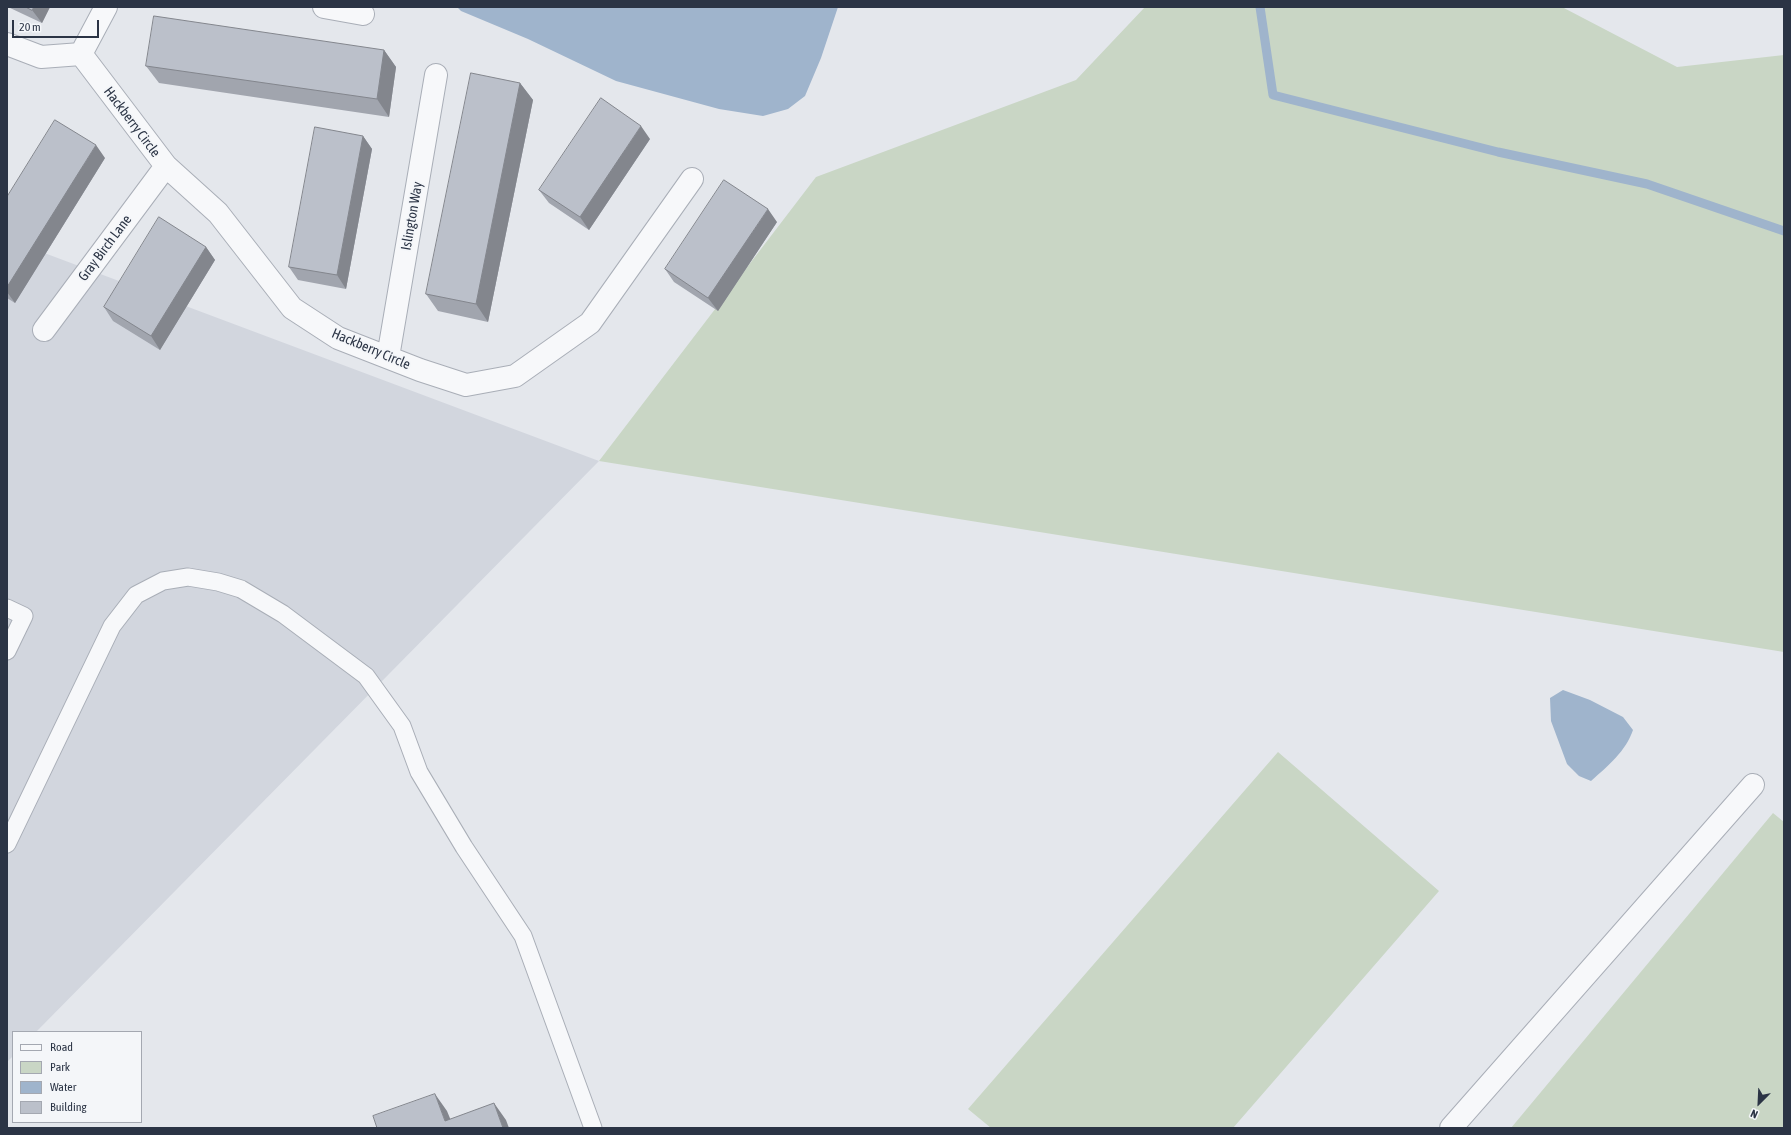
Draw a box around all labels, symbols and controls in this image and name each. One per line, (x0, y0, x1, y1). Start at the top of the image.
scale bar (14, 12, 101, 38)
text: 20 m (19, 20, 41, 34)
street label: Hackberry Circle (100, 84, 164, 160)
street label: Islington Way (398, 180, 426, 252)
street label: Gray Birch Lane (75, 212, 135, 284)
street label: Hackberry Circle (329, 325, 413, 373)
legend (12, 1031, 142, 1123)
text: Road (50, 1040, 73, 1054)
text: Park (50, 1060, 70, 1074)
text: Water (50, 1080, 76, 1094)
north arrow (1739, 1083, 1779, 1123)
text: Building (50, 1100, 87, 1114)
text: N (1749, 1107, 1760, 1121)

